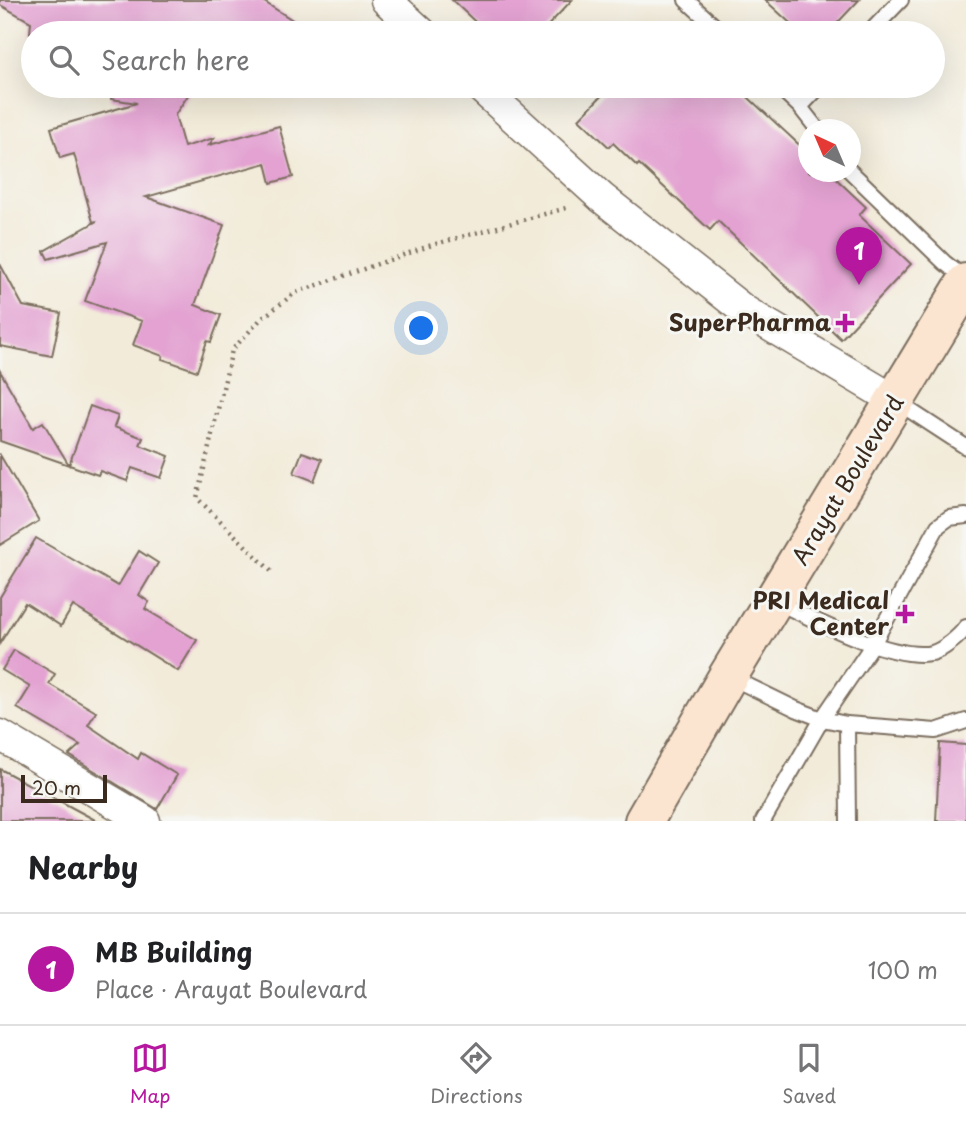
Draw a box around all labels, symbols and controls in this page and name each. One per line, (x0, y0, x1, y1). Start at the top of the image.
search box (21, 21, 945, 98)
text: Search here (101, 40, 250, 79)
icon: search (45, 41, 83, 79)
north arrow (798, 119, 861, 182)
pin: 1 (836, 227, 882, 285)
place label: SuperPharma (669, 304, 831, 339)
your location (404, 311, 438, 345)
marker: SuperPharma (837, 315, 853, 331)
street label: Arayat Boulevard (782, 387, 911, 571)
place label: PRI Medical Center (752, 582, 889, 643)
marker: PRI Medical Center (895, 604, 915, 624)
scale bar (21, 772, 107, 804)
text: 20 m (32, 773, 81, 801)
text: Nearby (28, 844, 138, 889)
text: MB Building (95, 932, 252, 971)
text: 1 (46, 952, 57, 987)
text: 100 m (868, 952, 938, 987)
text: Place · Arayat Boulevard (95, 971, 367, 1006)
tab: Map (130, 1039, 170, 1109)
tab: Directions (430, 1039, 523, 1109)
tab: Saved (782, 1039, 836, 1109)

